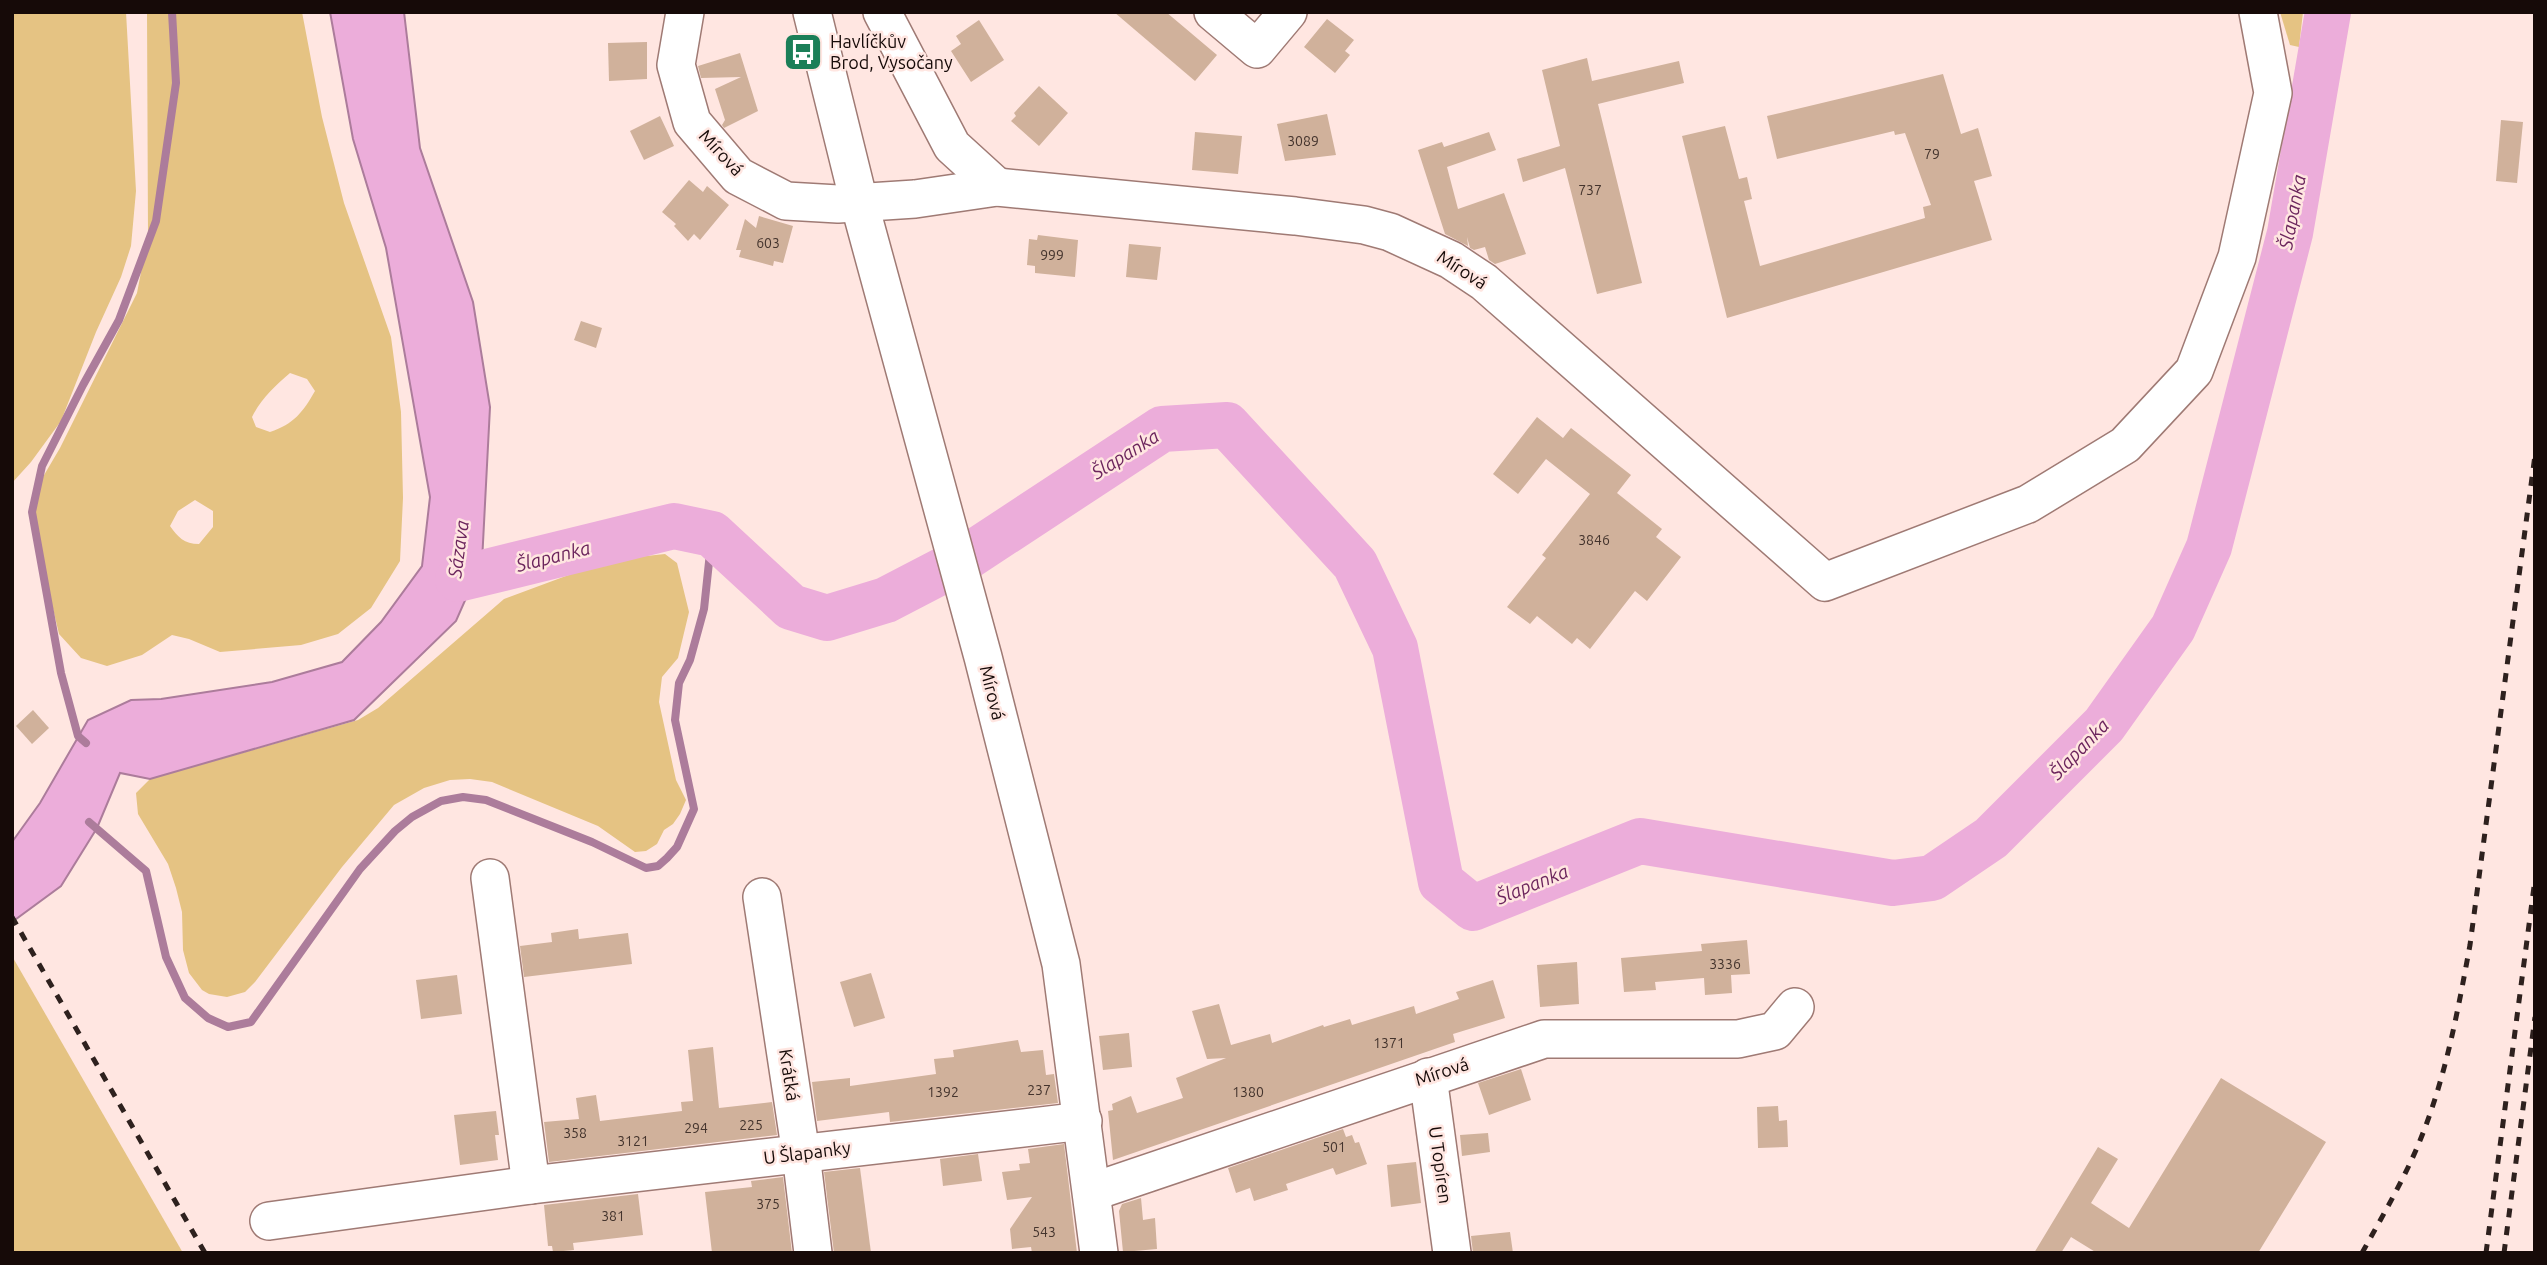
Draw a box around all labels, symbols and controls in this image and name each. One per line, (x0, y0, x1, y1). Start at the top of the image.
bus stop icon: Havlíčkův Brod, Vysočany (782, 31, 824, 73)
place label: Havlíčkův Brod, Vysočany (830, 31, 953, 72)
street label: Mírová (696, 125, 748, 179)
house number: 3089 (1287, 133, 1319, 149)
house number: 79 (1924, 146, 1940, 162)
water label: Šlapanka (2274, 173, 2310, 252)
house number: 737 (1578, 182, 1602, 198)
house number: 603 (756, 235, 780, 251)
street label: Mírová (1434, 246, 1491, 293)
house number: 999 (1040, 247, 1064, 263)
water label: Šlapanka (1086, 425, 1163, 484)
water label: Sázava (443, 519, 473, 580)
house number: 3846 (1578, 532, 1610, 548)
water label: Šlapanka (513, 536, 592, 576)
street label: Mírová (977, 663, 1009, 722)
water label: Šlapanka (2044, 714, 2113, 785)
water label: Šlapanka (1492, 860, 1571, 909)
house number: 3336 (1709, 956, 1741, 972)
house number: 1371 (1373, 1035, 1405, 1051)
street label: Krátká (776, 1047, 804, 1102)
street label: Mírová (1412, 1053, 1471, 1089)
house number: 237 (1027, 1082, 1051, 1098)
house number: 1392 (927, 1084, 959, 1100)
house number: 1380 (1232, 1084, 1264, 1100)
house number: 225 (739, 1117, 763, 1133)
house number: 294 (684, 1120, 708, 1136)
house number: 358 (563, 1125, 587, 1141)
street label: U Topíren (1426, 1125, 1456, 1205)
house number: 3121 (617, 1133, 649, 1149)
street label: U Šlapanky (762, 1136, 852, 1167)
house number: 501 (1322, 1139, 1346, 1155)
house number: 375 (756, 1196, 780, 1212)
house number: 381 (601, 1208, 625, 1224)
house number: 543 (1032, 1224, 1056, 1240)

